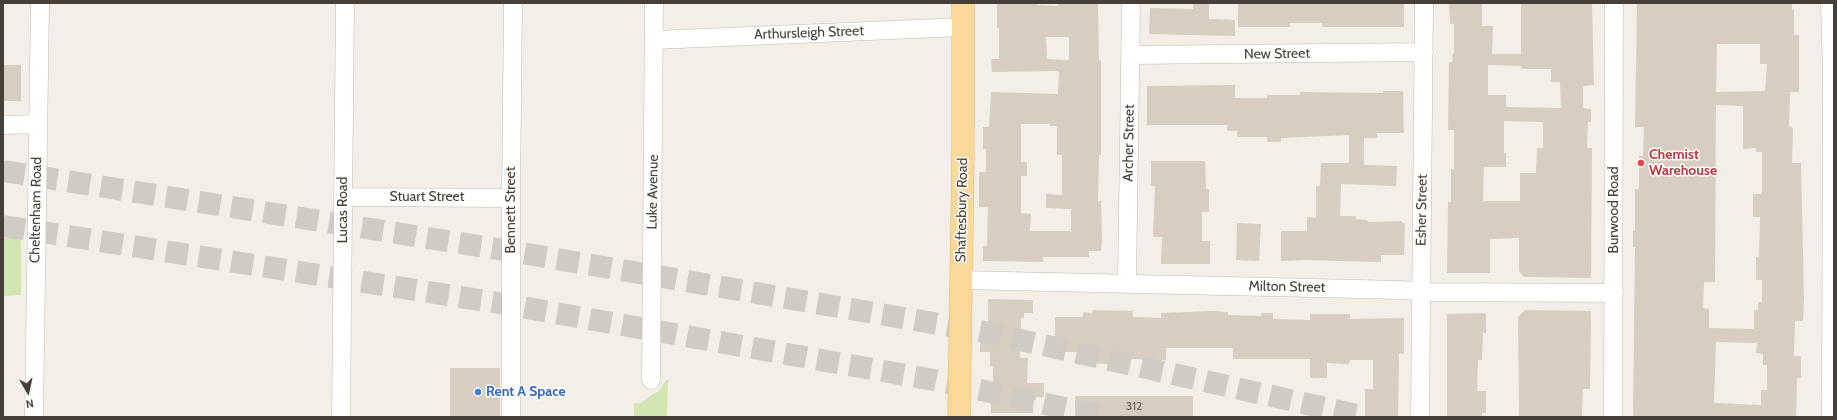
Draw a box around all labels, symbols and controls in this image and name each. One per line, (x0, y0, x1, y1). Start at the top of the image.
street label: Arthursleigh Street (754, 23, 864, 43)
street label: New Street (1244, 45, 1310, 63)
street label: Archer Street (1120, 104, 1138, 182)
place label: Chemist Warehouse (1649, 147, 1717, 180)
street label: Luke Avenue (644, 154, 662, 230)
street label: Cheltenham Road (27, 157, 45, 263)
street label: Shaftesbury Road (953, 158, 971, 262)
marker: Chemist Warehouse (1636, 158, 1646, 168)
street label: Bennett Street (503, 167, 519, 253)
street label: Burwood Road (1606, 167, 1622, 253)
street label: Esher Street (1413, 174, 1431, 246)
street label: Lucas Road (335, 177, 351, 243)
street label: Stuart Street (389, 189, 465, 205)
street label: Milton Street (1248, 278, 1326, 296)
north arrow (8, 372, 48, 412)
place label: Rent A Space (486, 384, 566, 400)
marker: Rent A Space (473, 387, 483, 397)
text: N (25, 396, 35, 411)
house number: 312 (1126, 399, 1142, 413)

